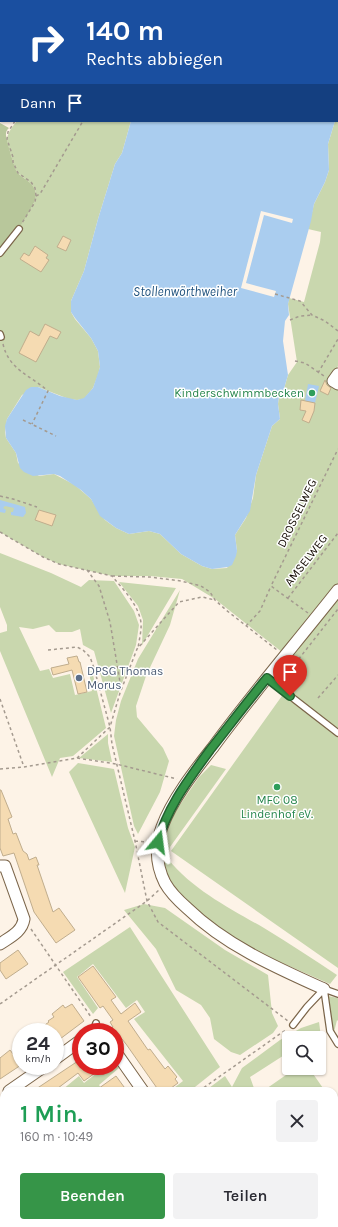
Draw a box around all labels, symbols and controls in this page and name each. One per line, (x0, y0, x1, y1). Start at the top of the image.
text: 140 m (86, 14, 164, 47)
icon: right (20, 16, 72, 68)
text: Rechts abbiegen (86, 48, 223, 70)
icon: arrive (64, 92, 86, 114)
text: Dann (20, 94, 56, 112)
water label: Stollenwörthweiher (133, 284, 237, 299)
place label: Kinderschwimmbecken (174, 386, 304, 400)
marker: Kinderschwimmbecken (307, 388, 317, 398)
street label: DROSSELWEG (274, 476, 320, 550)
street label: AMSELWEG (282, 532, 330, 588)
pin (273, 655, 307, 696)
icon: arrive (279, 661, 301, 683)
place label: DPSG Thomas Morus (87, 664, 163, 692)
marker: DPSG Thomas Morus (74, 673, 84, 683)
marker: MFC 08 Lindenhof eV. (272, 782, 282, 792)
place label: MFC 08 Lindenhof eV. (241, 793, 313, 821)
position arrow (137, 821, 179, 863)
speed limit sign: 30 (72, 1023, 124, 1075)
map controls (282, 1031, 326, 1075)
button: search (282, 1031, 326, 1075)
text: 24 (26, 1032, 50, 1055)
text: km/h (25, 1053, 51, 1065)
text: 1 Min. (20, 1100, 83, 1128)
button: close (276, 1100, 318, 1142)
text: 160 m · 10:49 (20, 1129, 93, 1144)
button: Beenden (20, 1173, 165, 1219)
button: Teilen (173, 1173, 318, 1219)

